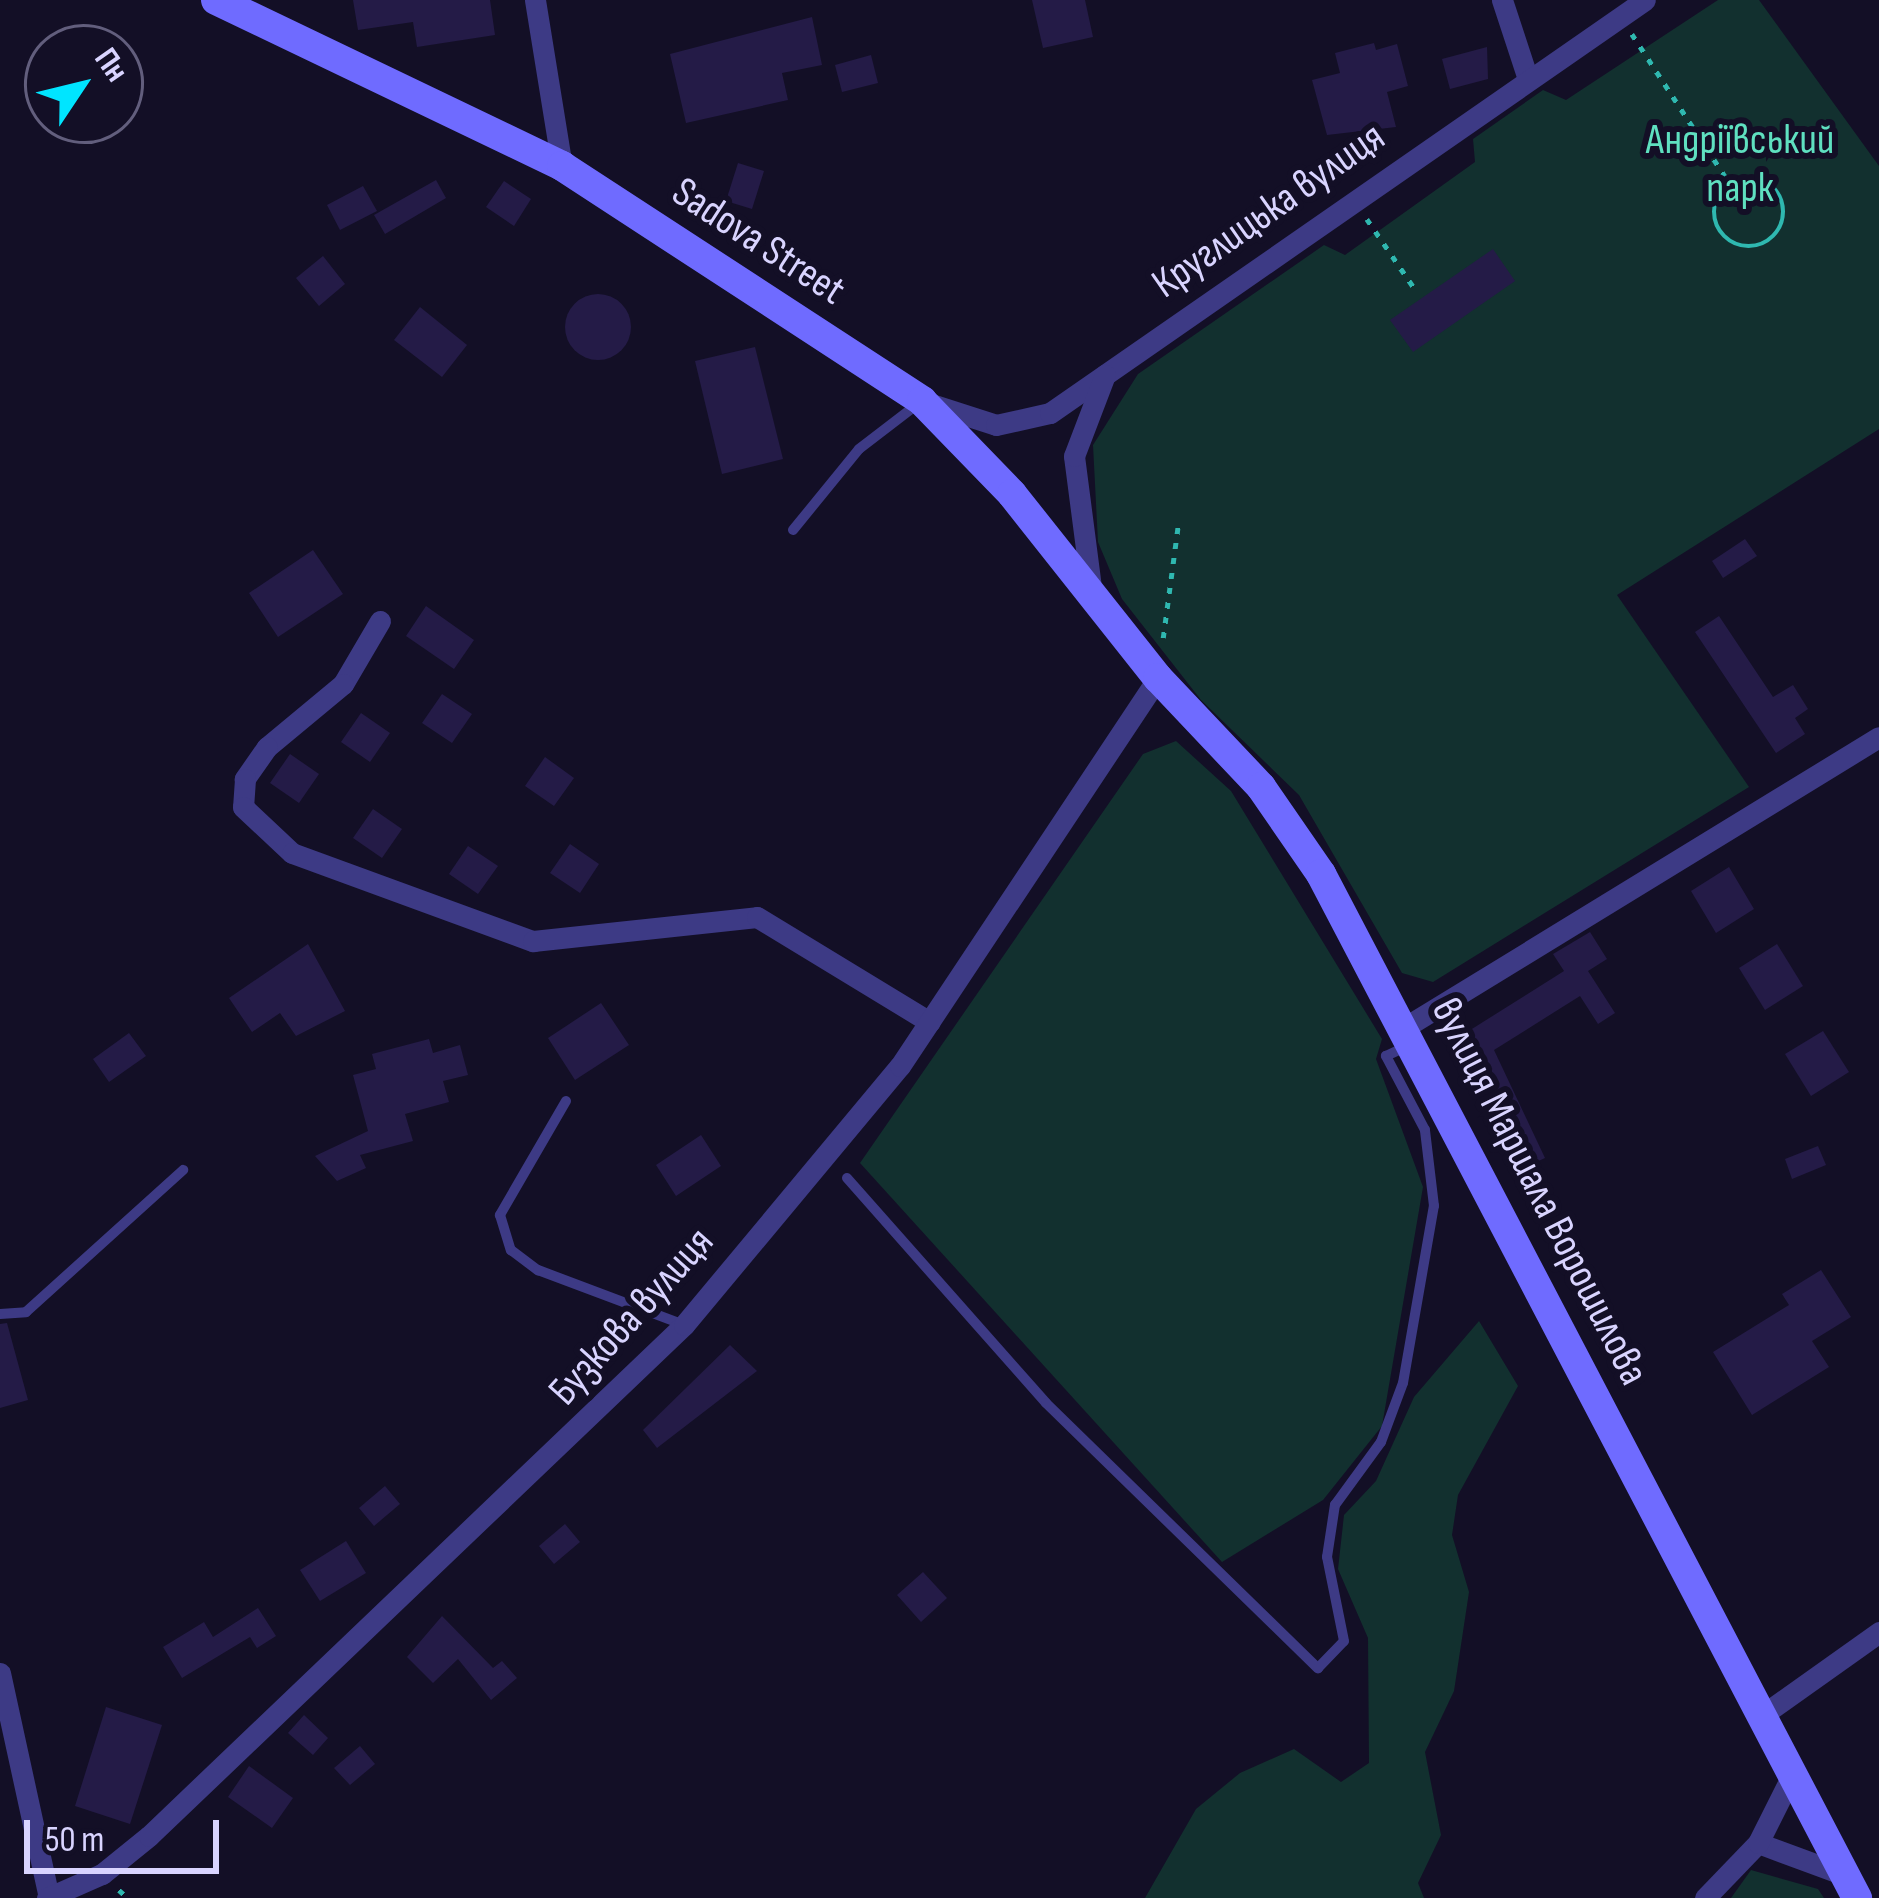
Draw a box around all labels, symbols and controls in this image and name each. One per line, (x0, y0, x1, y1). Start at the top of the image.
north arrow (24, 24, 144, 144)
text: Пн (85, 41, 137, 90)
street label: Круглицька вулиця (1143, 112, 1395, 310)
park label: Андріївський парк (1646, 116, 1834, 214)
street label: Sadova Street (662, 168, 854, 316)
street label: вулиця Маршала Ворошилова (1420, 990, 1658, 1394)
street label: Бузкова вулиця (539, 1218, 725, 1416)
scale bar (30, 1796, 225, 1870)
text: 50 m (45, 1819, 104, 1862)

